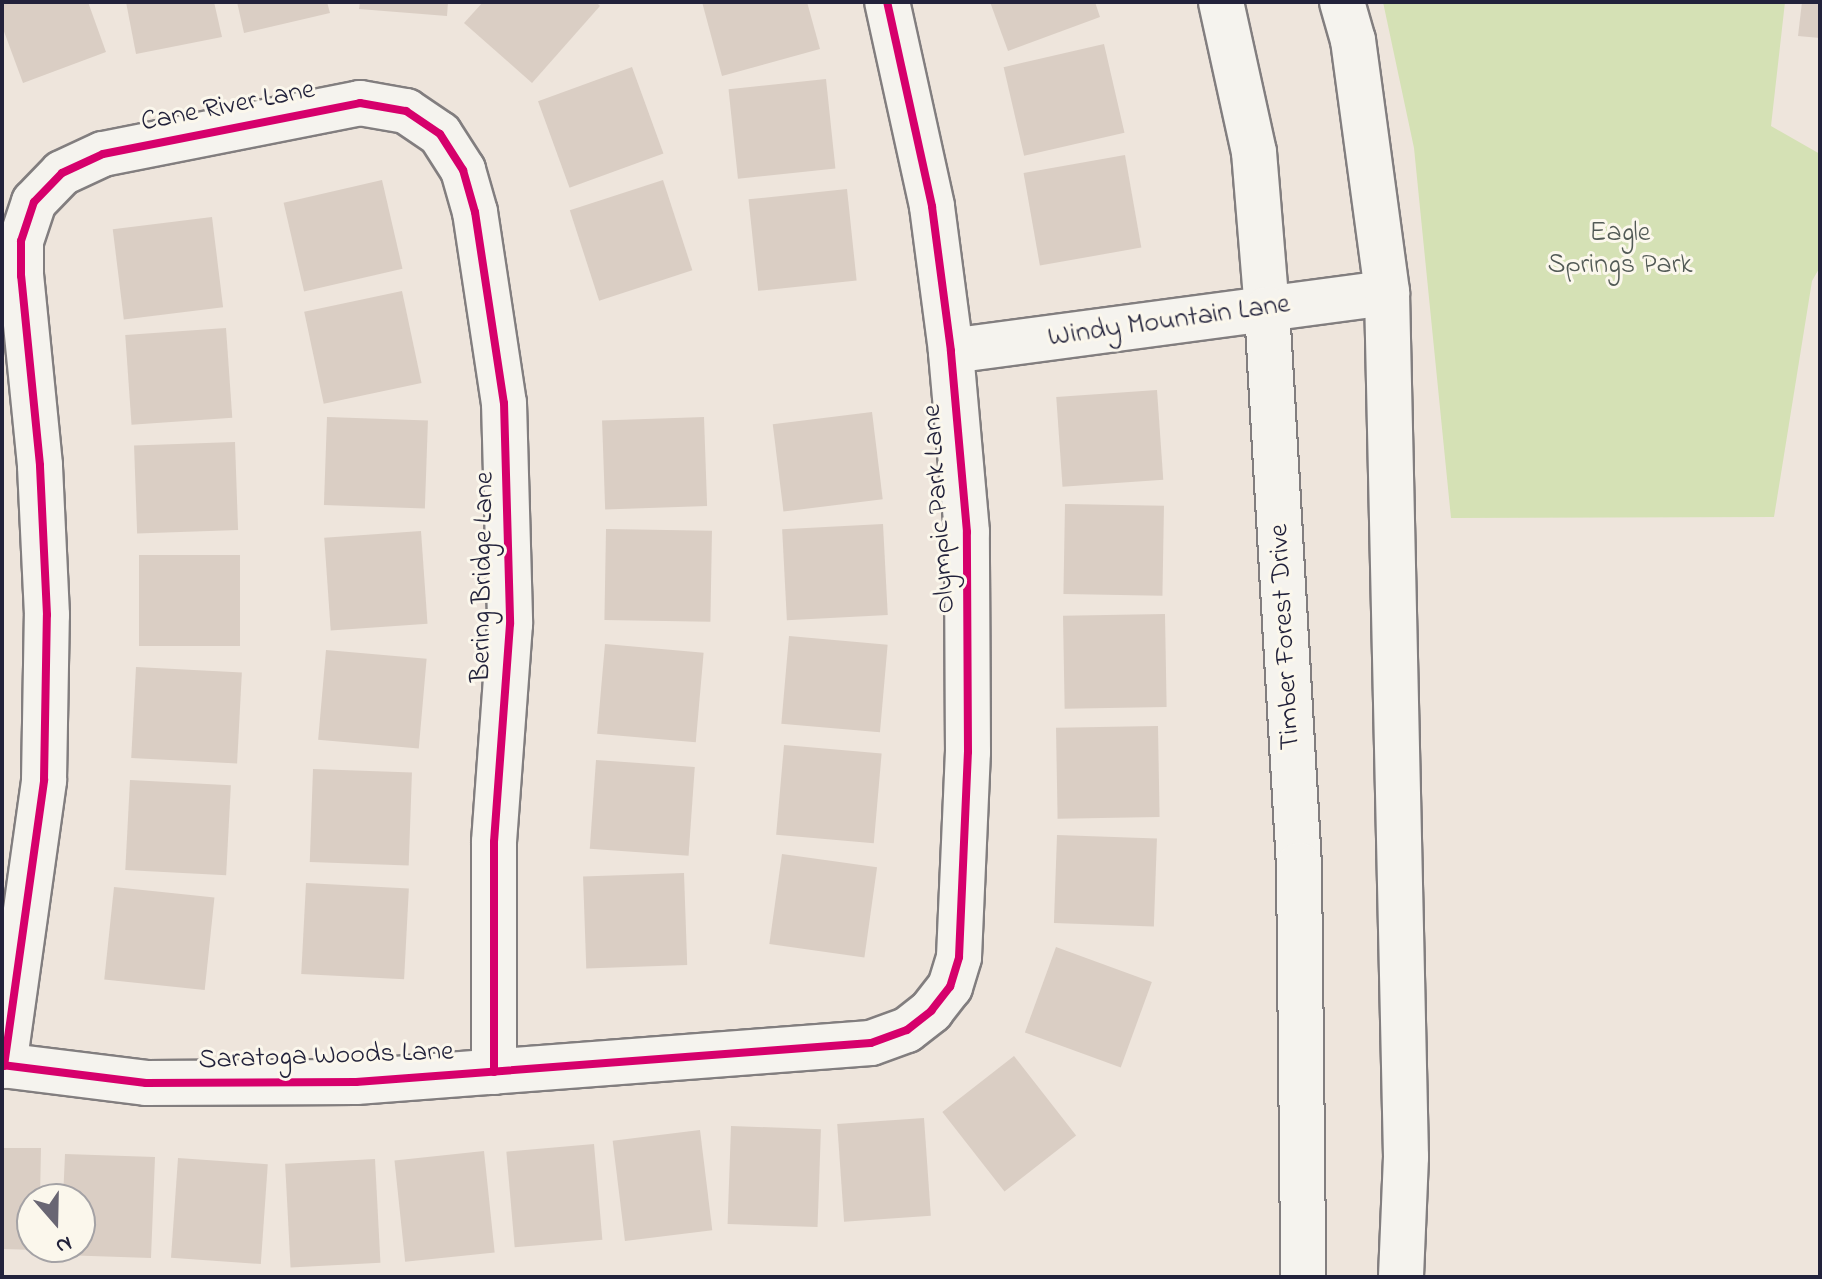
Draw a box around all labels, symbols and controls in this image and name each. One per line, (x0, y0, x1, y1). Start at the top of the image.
street label: Cane River Lane (138, 74, 318, 140)
park label: Eagle Springs Park (1547, 217, 1693, 283)
street label: Windy Mountain Lane (1046, 288, 1292, 356)
street label: Olympic Park Lane (916, 403, 964, 615)
street label: Bering Bridge Lane (465, 471, 503, 683)
street label: Timber Forest Drive (1263, 523, 1309, 751)
street label: Saratoga Woods Lane (198, 1036, 454, 1078)
north arrow (16, 1183, 96, 1263)
text: N (51, 1226, 76, 1261)

